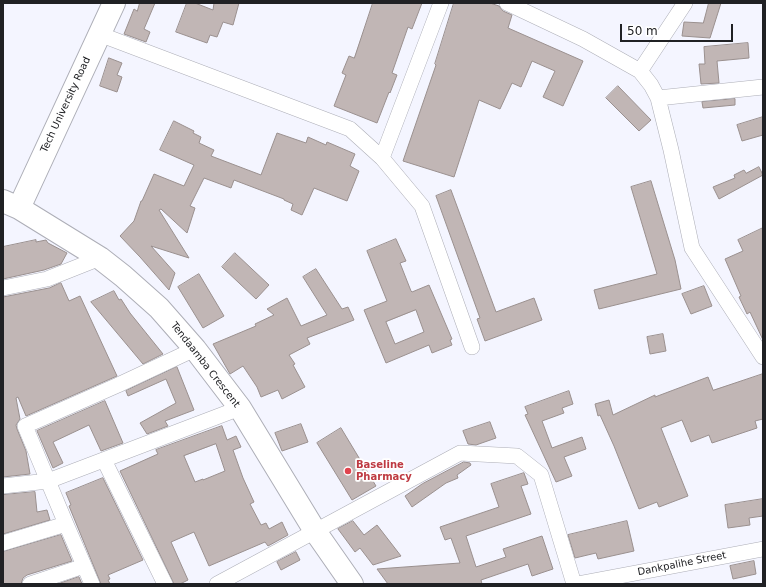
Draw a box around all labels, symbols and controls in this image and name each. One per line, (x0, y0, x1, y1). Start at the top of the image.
scale bar (622, 16, 735, 42)
text: 50 m (627, 24, 658, 38)
street label: Tech University Road (39, 55, 93, 155)
street label: Tendaamba Crescent (168, 320, 242, 410)
place label: Baseline Pharmacy (356, 459, 412, 482)
marker: Baseline Pharmacy (343, 466, 353, 476)
street label: Dankpalihe Street (637, 550, 727, 578)

